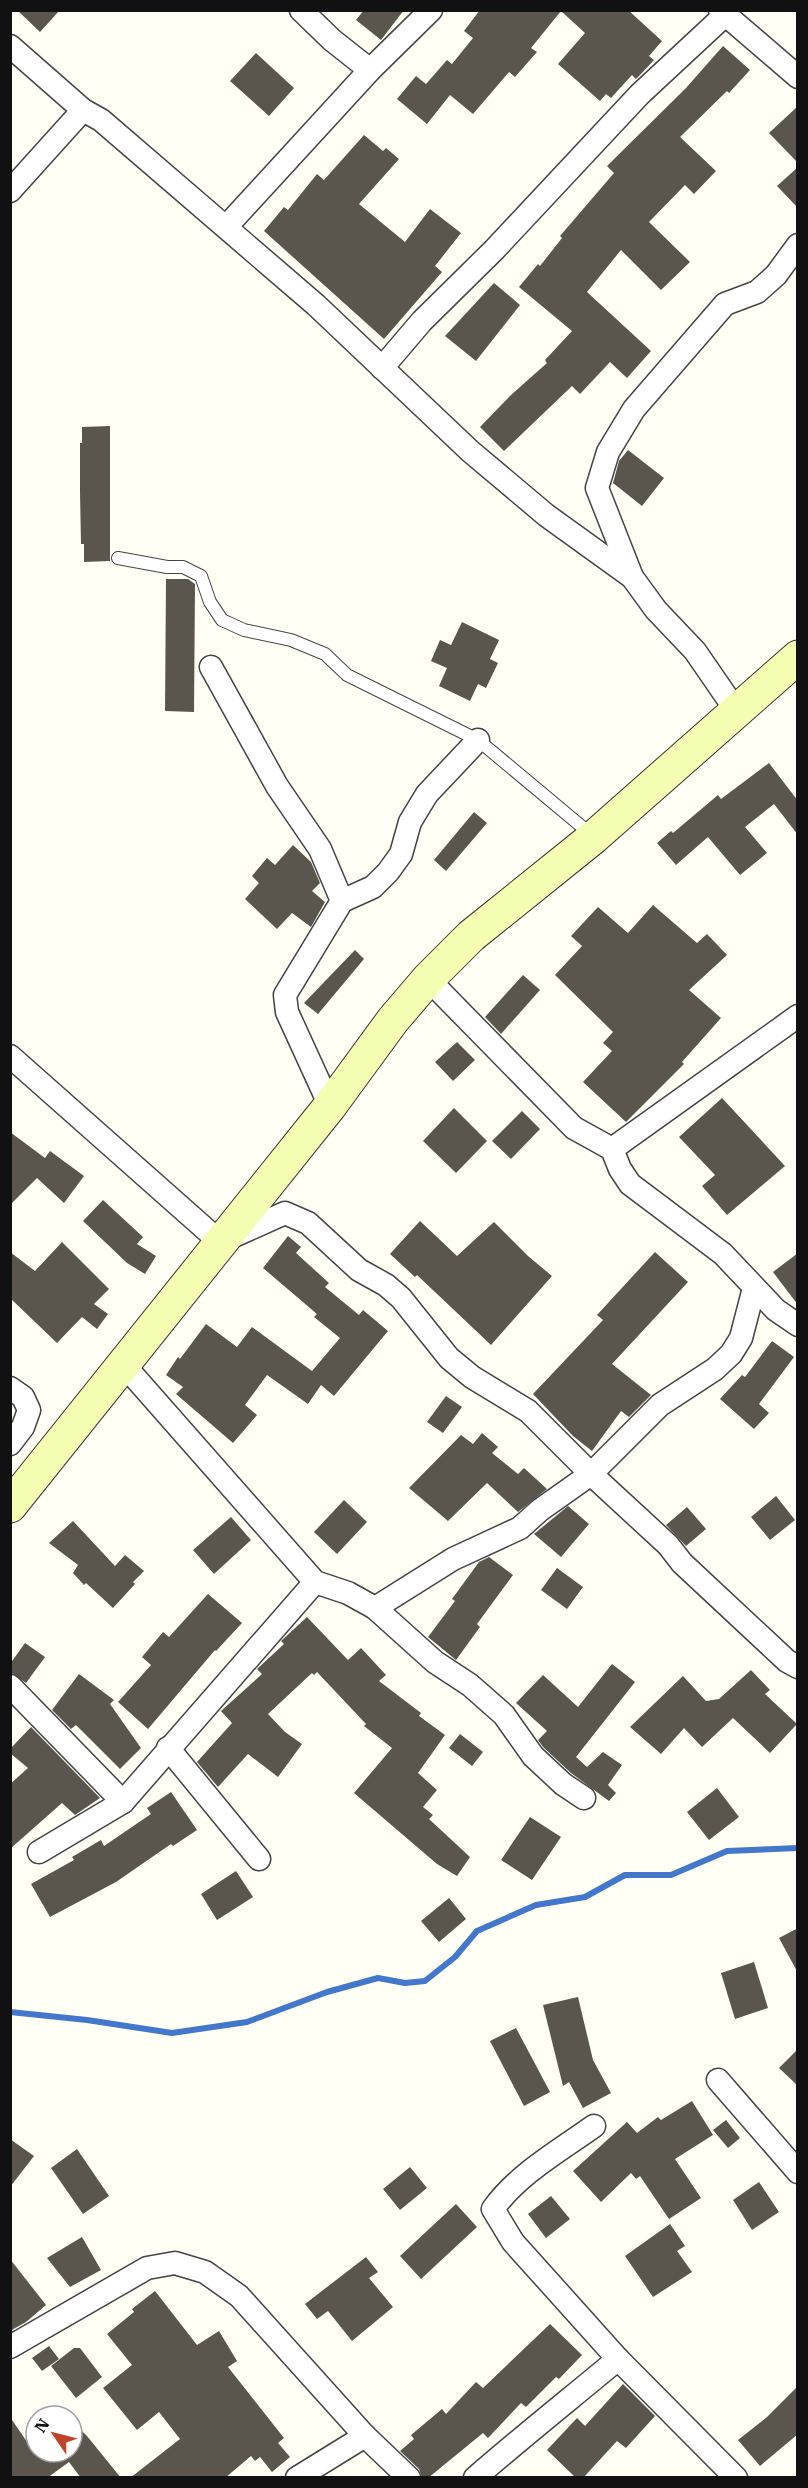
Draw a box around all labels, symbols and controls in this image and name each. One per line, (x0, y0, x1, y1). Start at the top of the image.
north arrow (24, 2404, 84, 2464)
text: N (30, 2414, 54, 2436)

